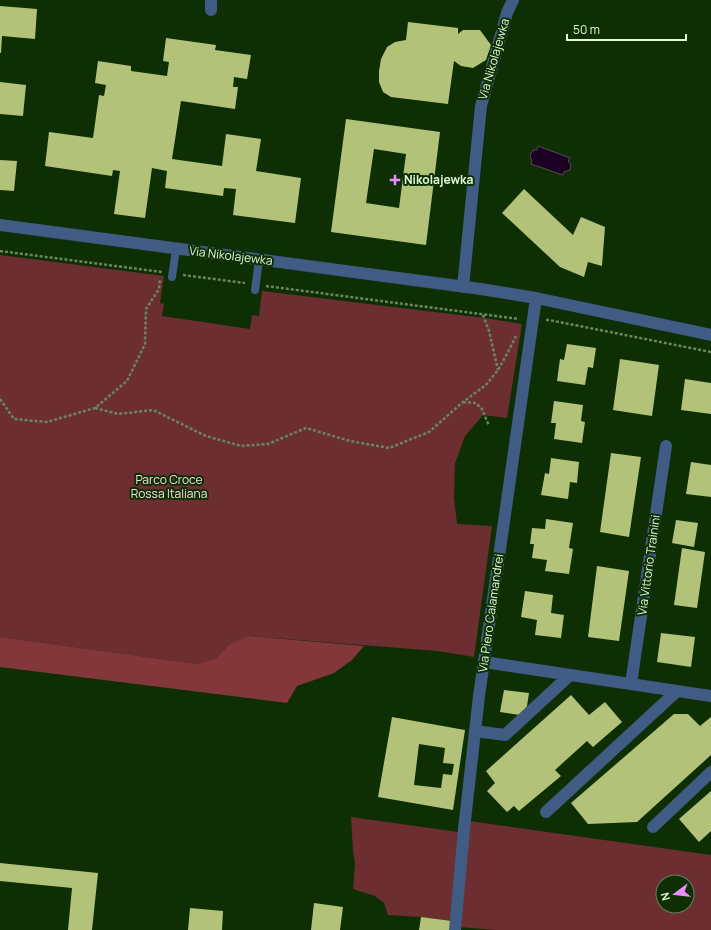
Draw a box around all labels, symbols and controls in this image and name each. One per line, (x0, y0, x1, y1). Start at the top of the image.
street label: Via Nikolajewka (474, 16, 513, 102)
scale bar (567, 16, 686, 42)
text: 50 m (573, 21, 600, 38)
place label: Nikolajewka (404, 171, 474, 188)
marker: Nikolajewka (389, 174, 401, 186)
street label: Via Nikolajewka (188, 242, 274, 269)
park label: Parco Croce Rossa Italiana (131, 471, 207, 502)
street label: Via Vittorio Trainini (633, 514, 664, 616)
street label: Via Piero Calamandrei (474, 553, 507, 673)
north arrow (655, 874, 695, 914)
text: N (657, 891, 673, 902)

